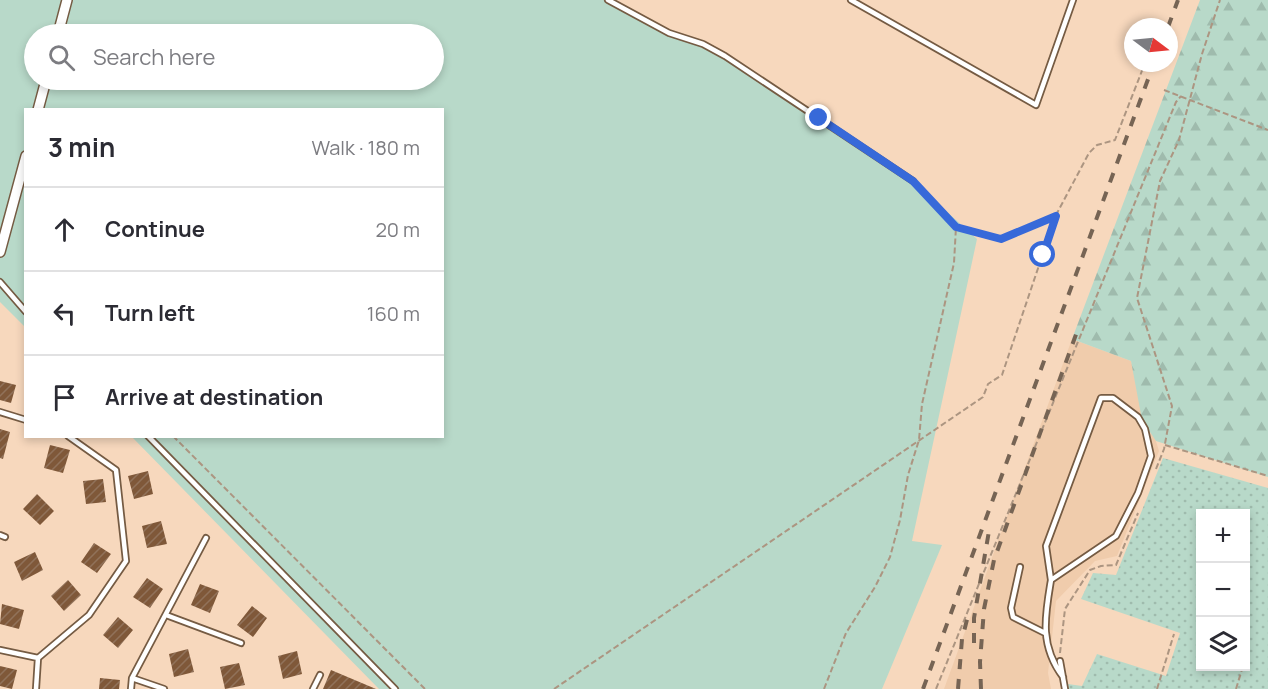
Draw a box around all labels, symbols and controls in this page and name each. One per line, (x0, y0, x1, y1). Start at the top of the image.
north arrow (1124, 18, 1178, 72)
search box (24, 24, 444, 90)
icon: search (45, 41, 78, 74)
text: Search here (93, 42, 215, 72)
route end (805, 104, 831, 130)
text: 3 min (48, 129, 115, 165)
text: Walk · 180 m (311, 134, 420, 161)
icon: ahead (48, 213, 81, 246)
text: Continue (105, 214, 205, 244)
text: 20 m (375, 216, 420, 243)
route start (1029, 241, 1055, 267)
icon: left (48, 297, 81, 330)
text: Turn left (105, 298, 195, 328)
text: 160 m (367, 300, 420, 327)
icon: arrive (48, 381, 81, 414)
text: Arrive at destination (105, 382, 323, 412)
map controls (1196, 509, 1250, 671)
button: + (1196, 509, 1250, 563)
button: − (1196, 563, 1250, 617)
button: layers (1196, 617, 1250, 671)

